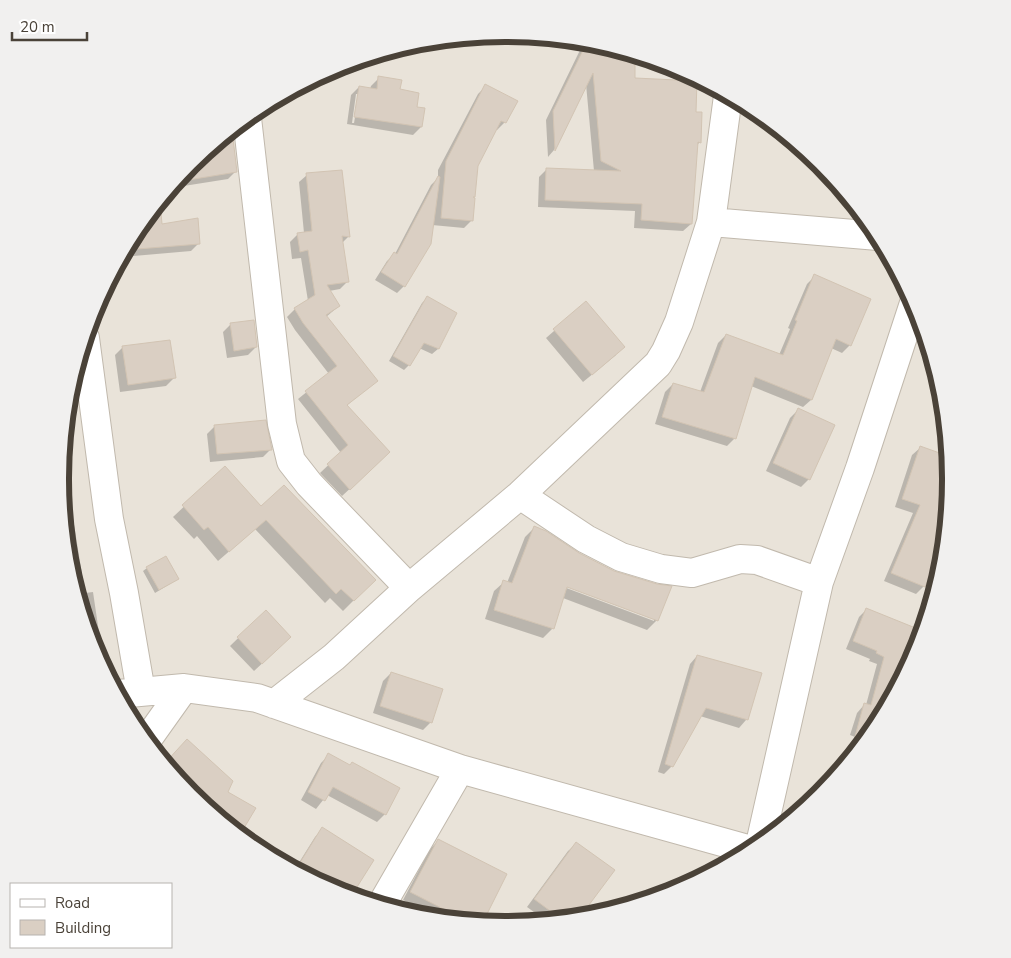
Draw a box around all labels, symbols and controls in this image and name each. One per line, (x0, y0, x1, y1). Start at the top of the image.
scale bar (12, 10, 88, 42)
text: 20 m (20, 17, 55, 37)
legend (10, 883, 172, 948)
text: Road (55, 893, 90, 913)
text: Building (55, 918, 111, 938)

